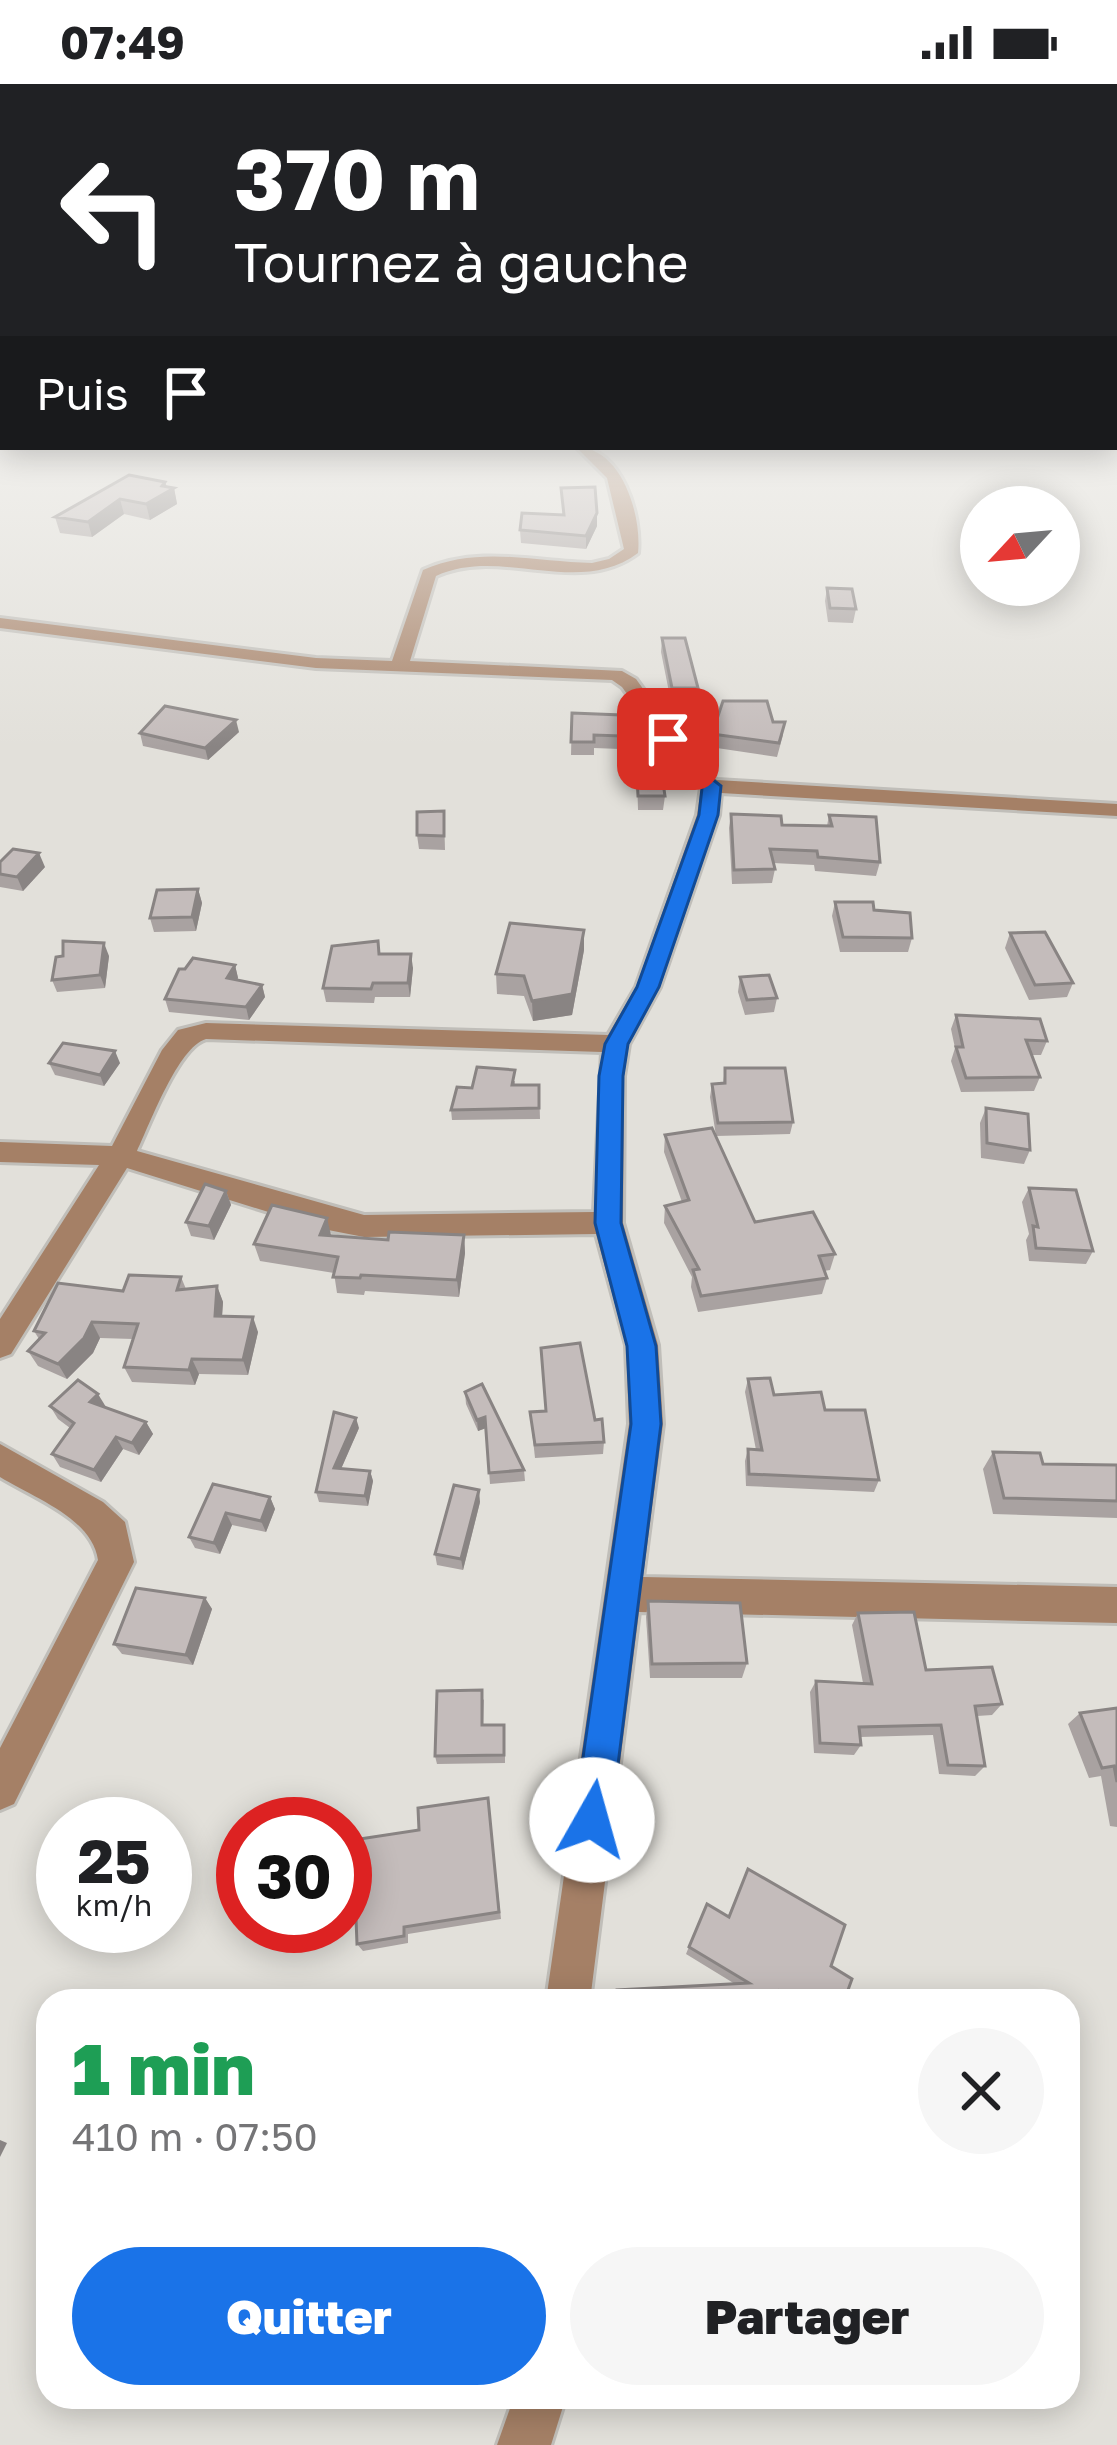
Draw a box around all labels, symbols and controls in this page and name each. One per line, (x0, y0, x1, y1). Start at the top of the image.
text: 07:49 (60, 15, 185, 69)
text: 370 m (234, 128, 480, 228)
icon: left (36, 132, 192, 288)
text: Tournez à gauche (234, 229, 689, 294)
icon: arrive (153, 360, 219, 426)
text: Puis (36, 366, 129, 420)
north arrow (960, 486, 1080, 606)
map controls (960, 486, 1080, 606)
pin (617, 688, 719, 790)
icon: arrive (635, 706, 701, 772)
position arrow (529, 1757, 655, 1883)
speed limit sign: 30 (216, 1797, 372, 1953)
text: 25 (77, 1824, 151, 1896)
text: km/h (76, 1887, 152, 1923)
text: 1 min (72, 2024, 255, 2111)
button: close (918, 2028, 1044, 2154)
text: 410 m · 07:50 (72, 2113, 318, 2160)
button: Quitter (72, 2247, 546, 2385)
button: Partager (570, 2247, 1044, 2385)

